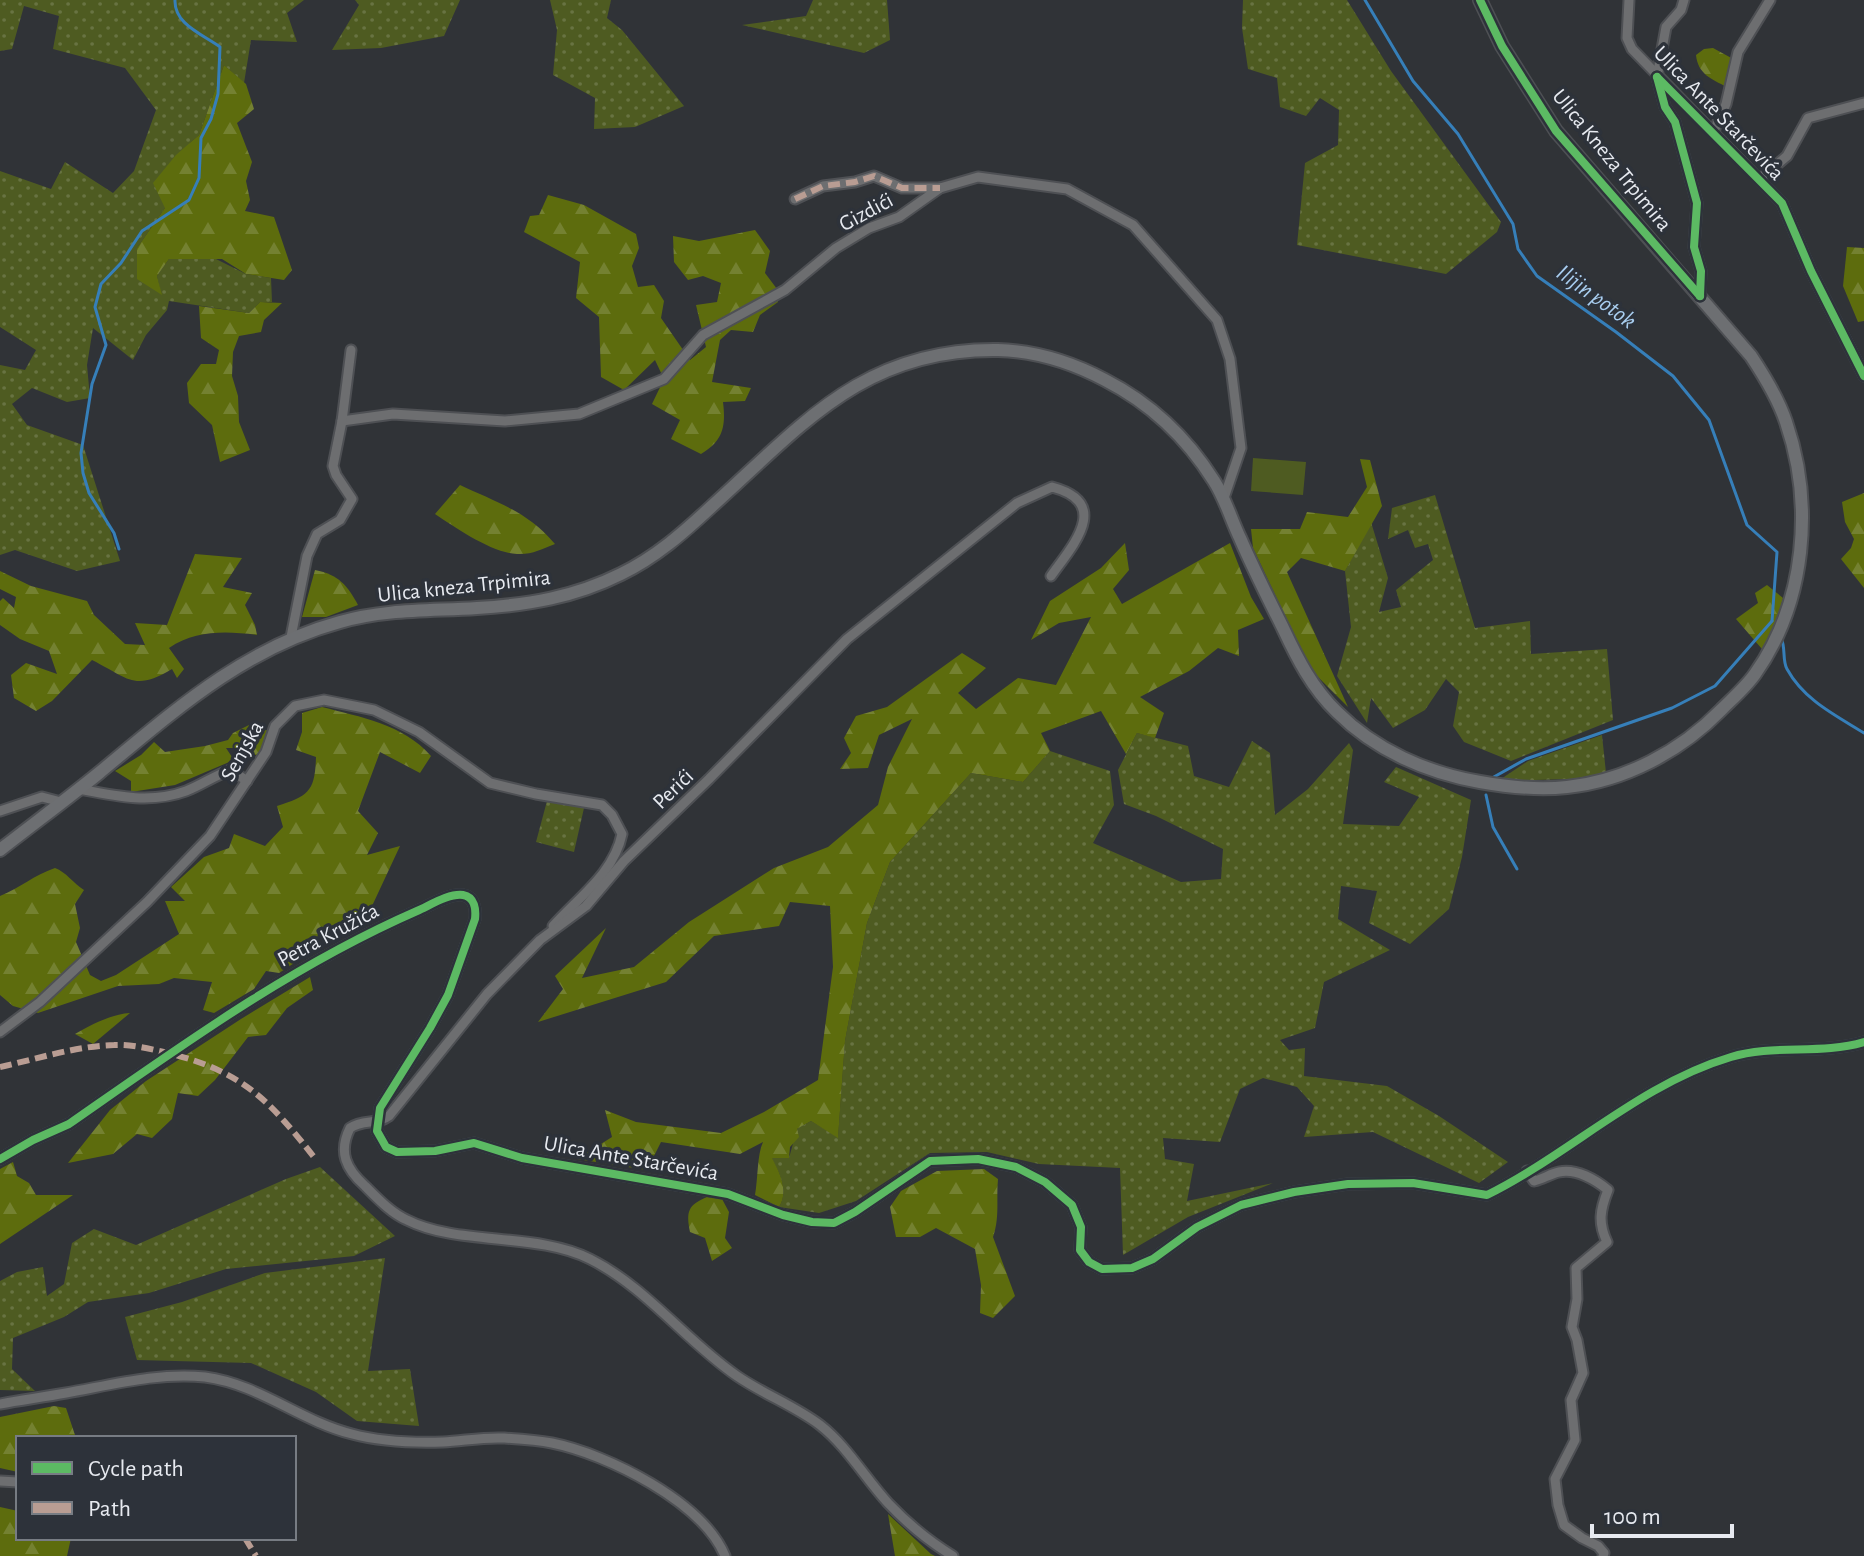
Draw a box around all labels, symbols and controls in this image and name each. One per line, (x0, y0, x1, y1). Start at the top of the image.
street label: Ulica Ante Starčevića (1650, 42, 1788, 184)
street label: Ulica Kneza Trpimira (1548, 85, 1676, 235)
street label: Gizdići (835, 189, 897, 235)
water label: Ilijin potok (1552, 260, 1640, 334)
street label: Ulica kneza Trpimira (376, 566, 552, 606)
street label: Senjska (217, 717, 267, 785)
street label: Perići (648, 765, 698, 813)
street label: Petra Kružića (274, 899, 382, 971)
street label: Ulica Ante Starčevića (542, 1132, 720, 1184)
legend (16, 1436, 296, 1540)
text: Cycle path (88, 1457, 184, 1481)
scale bar (1592, 1488, 1732, 1538)
text: Path (88, 1497, 131, 1521)
text: 100 m (1604, 1505, 1661, 1529)

